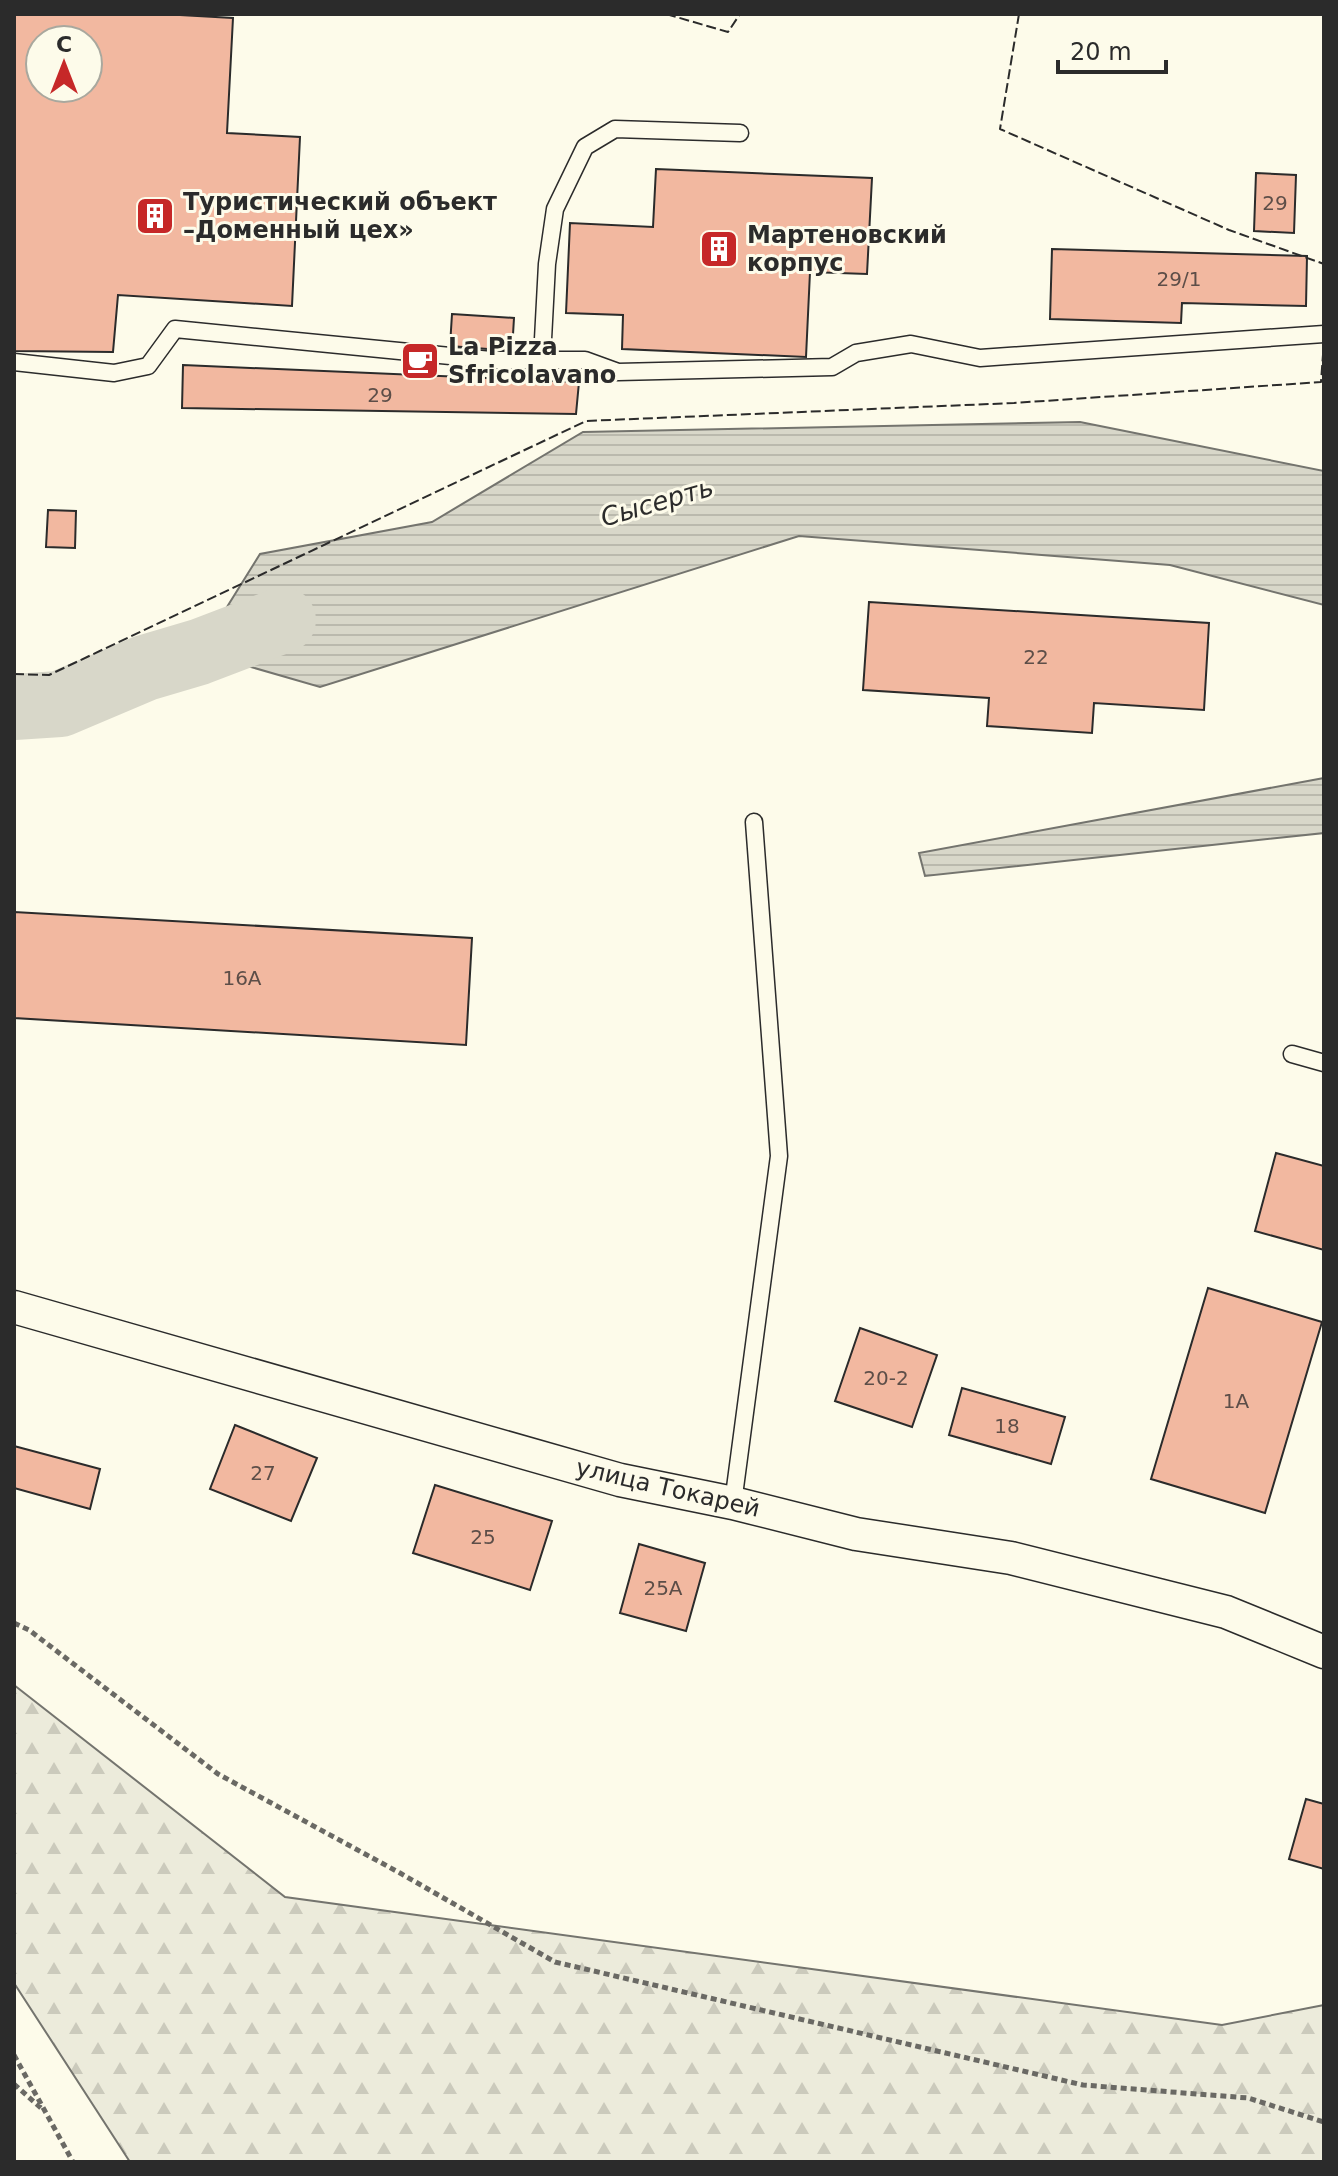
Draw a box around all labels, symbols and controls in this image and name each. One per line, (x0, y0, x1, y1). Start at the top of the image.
north arrow (24, 24, 104, 104)
scale bar (1058, 24, 1166, 74)
text: С (56, 32, 72, 57)
text: 20 m (1070, 38, 1132, 66)
place label: Туристический объект –Доменный цех» (183, 188, 497, 244)
house number: 29 (1262, 191, 1288, 215)
building icon: Туристический объект –Доменный цех» (134, 195, 176, 237)
place label: Мартеновский корпус (747, 221, 947, 277)
building icon: Мартеновский корпус (698, 228, 740, 270)
house number: 29/1 (1157, 267, 1201, 291)
place label: La Pizza Sfricolavano (448, 333, 616, 389)
cafe icon: La Pizza Sfricolavano (399, 340, 441, 382)
house number: 29 (367, 383, 393, 407)
water label: Сысерть (597, 472, 717, 532)
house number: 22 (1023, 645, 1049, 669)
house number: 16А (222, 966, 262, 990)
house number: 20-2 (863, 1366, 909, 1390)
house number: 1А (1223, 1389, 1250, 1413)
house number: 18 (994, 1414, 1020, 1438)
street label: улица Токарей (573, 1453, 763, 1523)
house number: 27 (250, 1461, 276, 1485)
house number: 25 (470, 1525, 496, 1549)
house number: 25А (643, 1576, 683, 1600)

